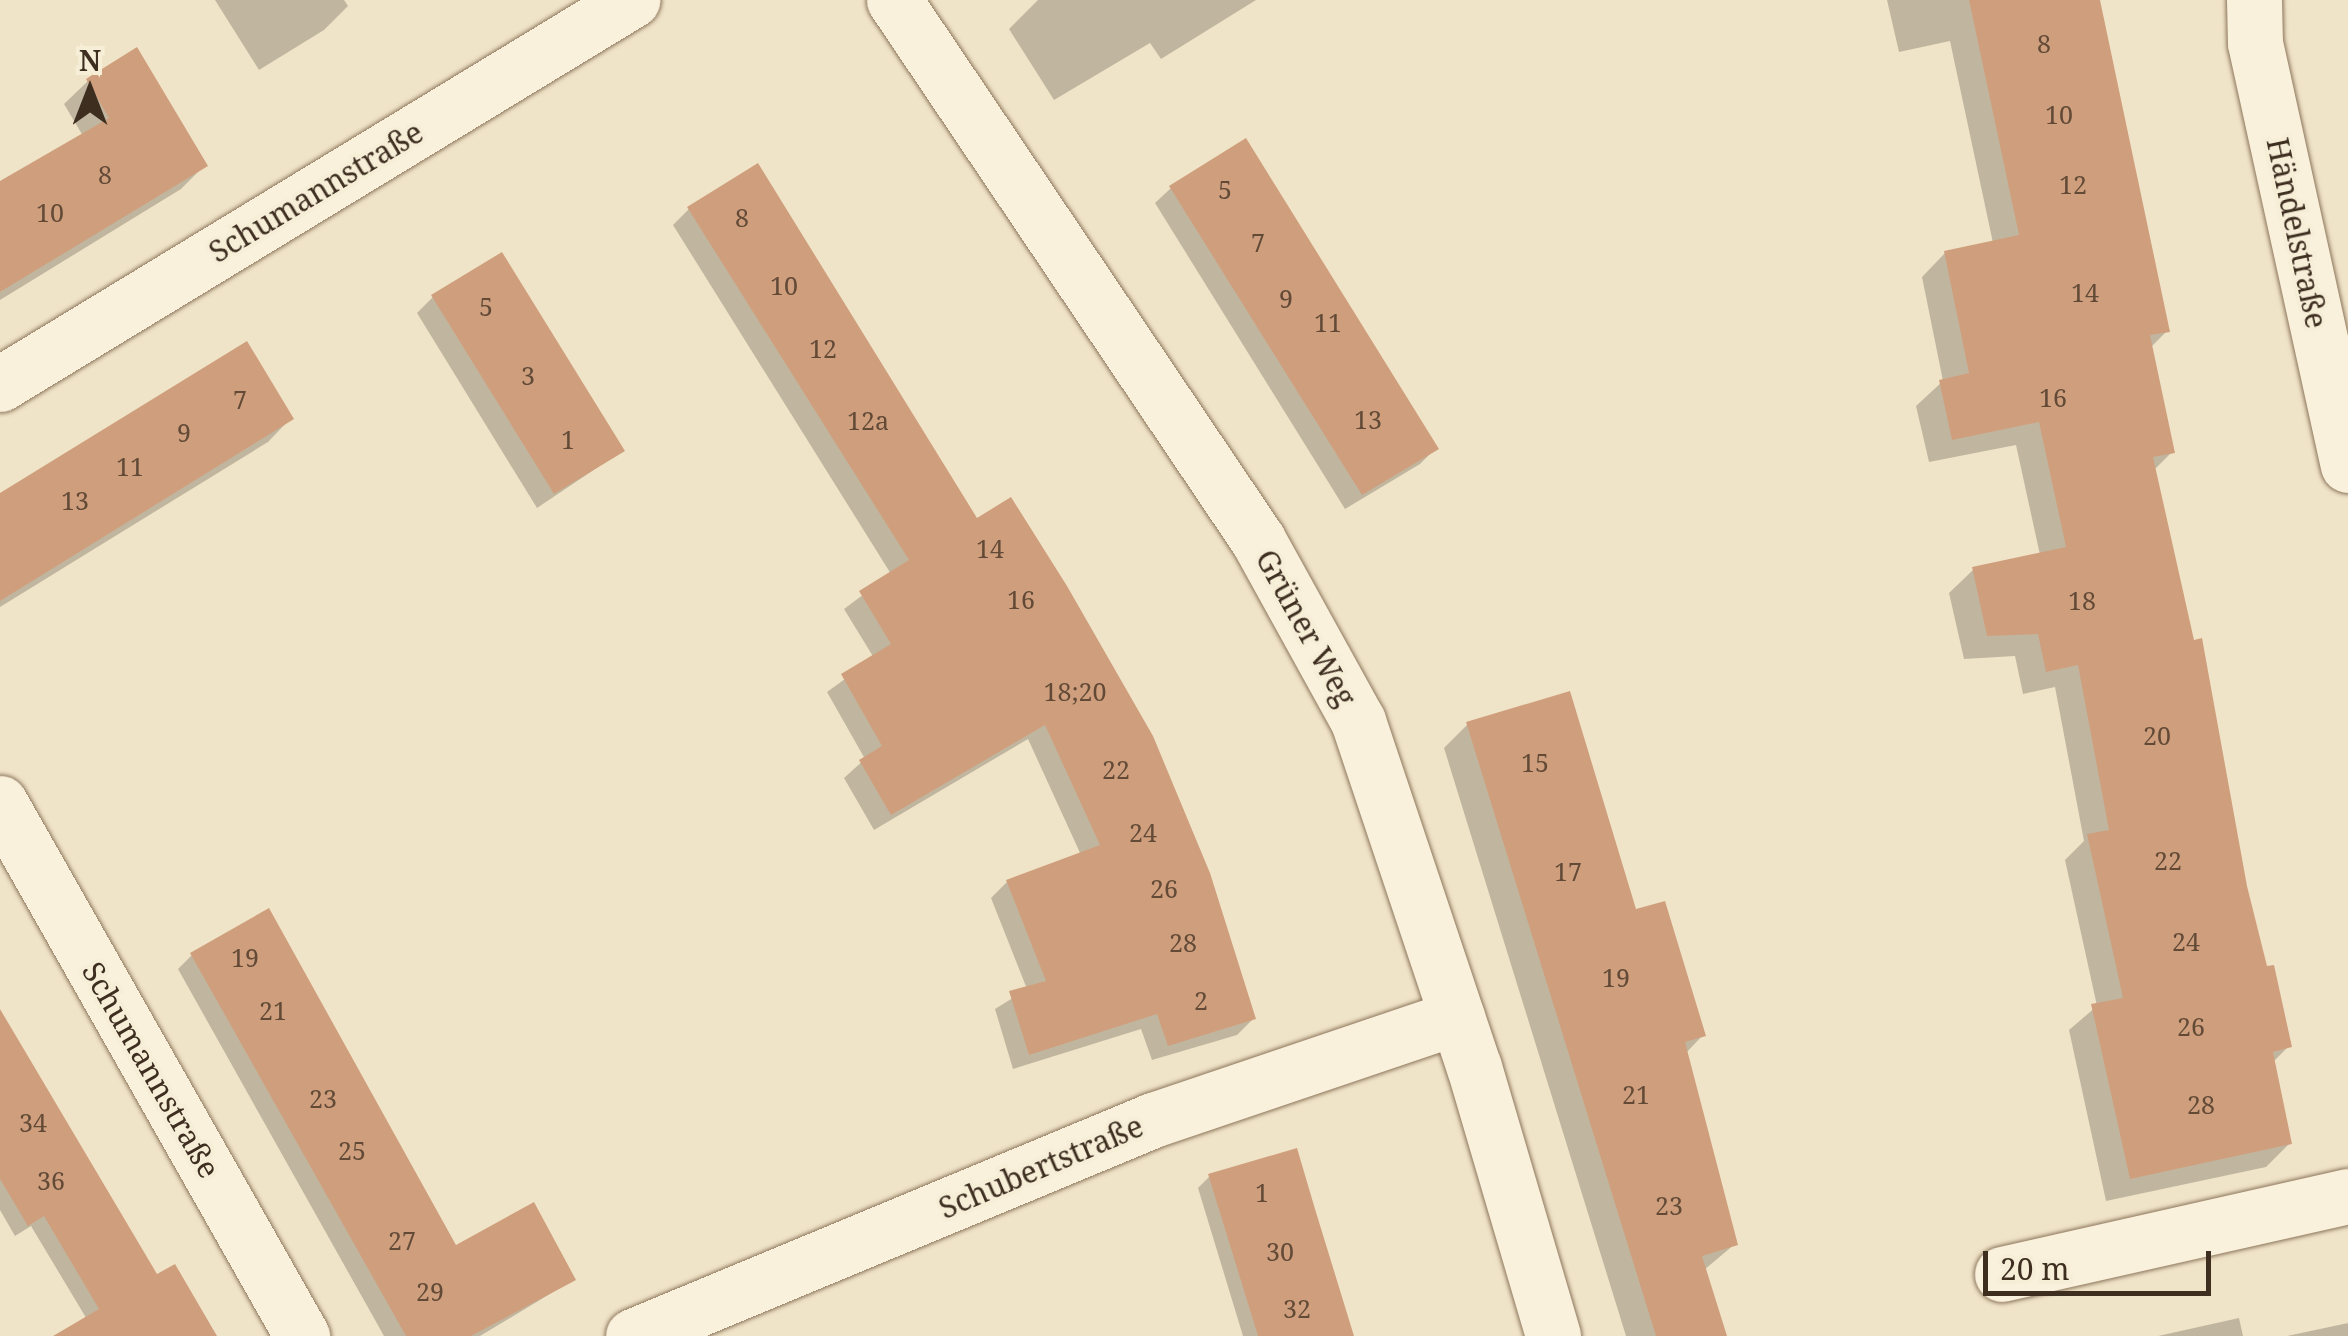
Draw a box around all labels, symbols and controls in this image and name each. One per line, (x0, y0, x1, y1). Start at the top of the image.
house number: 8 (2037, 28, 2051, 58)
north arrow (40, 40, 140, 140)
text: N (79, 41, 101, 79)
house number: 10 (2045, 99, 2073, 129)
street label: Schumannstraße (203, 114, 429, 270)
street label: Händelstraße (2259, 134, 2335, 332)
house number: 8 (98, 159, 112, 189)
house number: 12 (2059, 169, 2087, 199)
house number: 5 (1218, 174, 1232, 204)
house number: 10 (36, 197, 64, 227)
house number: 8 (735, 202, 749, 232)
house number: 7 (1251, 227, 1265, 257)
house number: 10 (770, 270, 798, 300)
house number: 14 (2071, 277, 2099, 307)
house number: 9 (1279, 283, 1293, 313)
house number: 5 (479, 291, 493, 321)
house number: 11 (1314, 307, 1342, 337)
house number: 12 (809, 333, 837, 363)
house number: 3 (521, 360, 535, 390)
house number: 16 (2039, 382, 2067, 412)
house number: 7 (233, 384, 247, 414)
house number: 13 (1354, 404, 1382, 434)
house number: 12a (847, 405, 889, 435)
house number: 9 (177, 417, 191, 447)
house number: 1 (561, 424, 575, 454)
house number: 11 (116, 451, 144, 481)
house number: 13 (61, 485, 89, 515)
house number: 14 (976, 533, 1004, 563)
street label: Grüner Weg (1248, 543, 1364, 713)
house number: 16 (1007, 584, 1035, 614)
house number: 18 (2068, 585, 2096, 615)
house number: 18;20 (1043, 676, 1107, 706)
house number: 20 (2143, 720, 2171, 750)
house number: 15 (1521, 747, 1549, 777)
house number: 22 (1102, 754, 1130, 784)
house number: 24 (1129, 817, 1157, 847)
house number: 22 (2154, 845, 2182, 875)
house number: 17 (1554, 856, 1582, 886)
house number: 26 (1150, 873, 1178, 903)
house number: 24 (2172, 926, 2200, 956)
house number: 28 (1169, 927, 1197, 957)
house number: 19 (231, 942, 259, 972)
street label: Schumannstraße (75, 956, 227, 1184)
house number: 19 (1602, 962, 1630, 992)
house number: 2 (1194, 985, 1208, 1015)
house number: 21 (259, 995, 287, 1025)
house number: 26 (2177, 1011, 2205, 1041)
house number: 21 (1622, 1079, 1650, 1109)
house number: 23 (309, 1083, 337, 1113)
house number: 28 (2187, 1089, 2215, 1119)
house number: 34 (19, 1107, 47, 1137)
street label: Schubertstraße (933, 1108, 1149, 1226)
house number: 25 (338, 1135, 366, 1165)
house number: 36 (37, 1165, 65, 1195)
house number: 1 (1255, 1177, 1269, 1207)
house number: 23 (1655, 1190, 1683, 1220)
house number: 27 (388, 1225, 416, 1255)
scale bar (1988, 1231, 2216, 1293)
house number: 30 (1266, 1236, 1294, 1266)
text: 20 m (2000, 1248, 2070, 1289)
house number: 29 (416, 1276, 444, 1306)
house number: 32 (1283, 1293, 1311, 1323)

